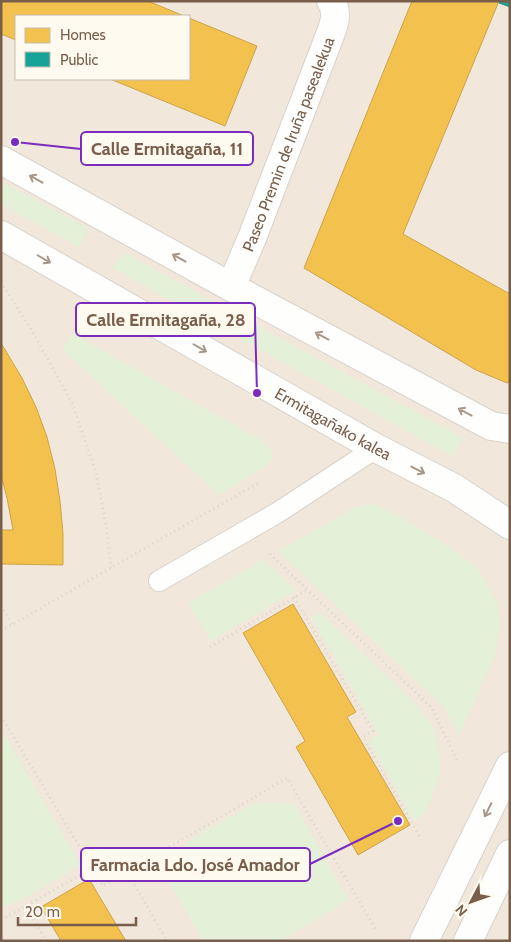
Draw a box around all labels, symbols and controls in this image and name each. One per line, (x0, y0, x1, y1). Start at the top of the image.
legend (15, 15, 190, 80)
text: Homes (60, 26, 106, 44)
street label: Paseo Premin de Iruña pasealekua (238, 34, 338, 254)
text: Public (60, 51, 98, 69)
callout: Calle Ermitagaña, 11 (81, 132, 253, 165)
text: Calle Ermitagaña, 11 (91, 138, 243, 160)
one-way arrow (30, 174, 44, 184)
one-way arrow (171, 253, 186, 263)
one-way arrow (36, 254, 50, 264)
callout: Calle Ermitagaña, 28 (76, 303, 255, 336)
text: Calle Ermitagaña, 28 (86, 309, 246, 331)
one-way arrow (315, 330, 329, 340)
one-way arrow (192, 343, 207, 353)
street label: Ermitagañako kalea (272, 383, 395, 464)
one-way arrow (457, 407, 472, 417)
one-way arrow (410, 466, 425, 475)
one-way arrow (483, 802, 493, 817)
callout: Farmacia Ldo. José Amador (81, 848, 310, 881)
text: Farmacia Ldo. José Amador (90, 854, 300, 876)
north arrow (446, 877, 496, 927)
scale bar (18, 894, 135, 926)
text: N (451, 901, 471, 920)
text: 20 m (25, 903, 60, 921)

